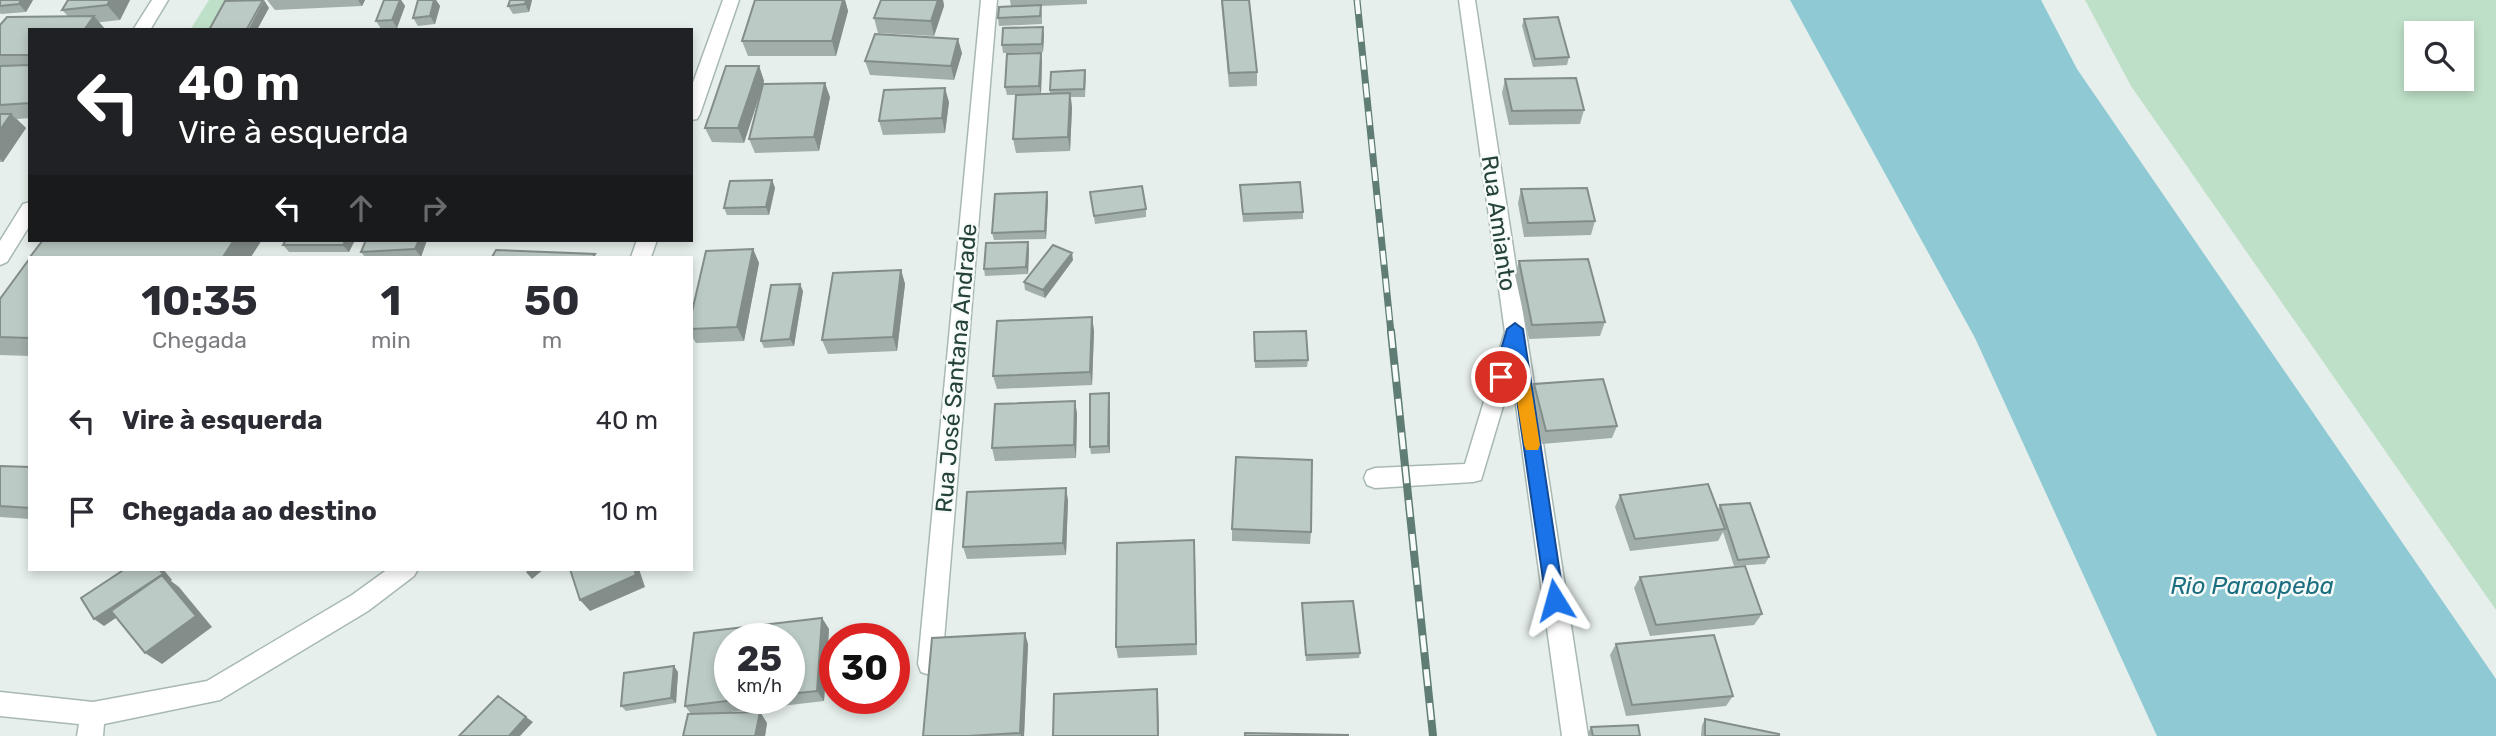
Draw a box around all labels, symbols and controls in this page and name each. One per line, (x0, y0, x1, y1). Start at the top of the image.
map controls (2404, 21, 2474, 91)
button: search (2404, 21, 2474, 91)
text: 40 m (178, 54, 300, 112)
icon: left (63, 56, 154, 147)
text: Vire à esquerda (178, 113, 409, 151)
street label: Rua Amianto (1476, 153, 1522, 293)
icon: left (269, 189, 307, 227)
icon: ahead (342, 189, 380, 227)
icon: right (415, 189, 453, 227)
street label: Rua José Santana Andrade (929, 222, 983, 514)
text: 10:35 (141, 276, 258, 326)
text: 1 (380, 276, 401, 326)
text: 50 (524, 276, 580, 326)
text: Chegada (152, 326, 247, 354)
text: min (371, 326, 411, 354)
text: m (542, 326, 562, 354)
pin (1471, 347, 1531, 407)
icon: arrive (1482, 358, 1520, 396)
icon: left (63, 402, 101, 440)
text: Vire à esquerda (122, 405, 323, 436)
text: 40 m (596, 405, 658, 436)
icon: arrive (63, 493, 101, 531)
text: Chegada ao destino (122, 496, 377, 527)
text: 10 m (601, 496, 658, 527)
position arrow (1518, 563, 1592, 637)
water label: Rio Paraopeba (2170, 572, 2334, 600)
speed limit sign: 30 (819, 623, 910, 714)
text: 25 (737, 638, 782, 680)
text: km/h (737, 675, 782, 697)

